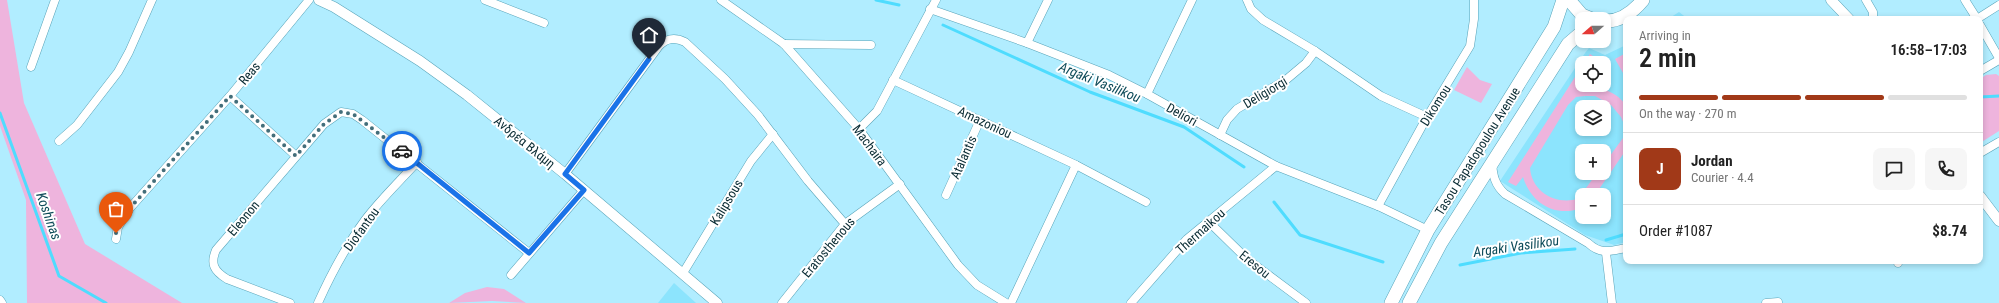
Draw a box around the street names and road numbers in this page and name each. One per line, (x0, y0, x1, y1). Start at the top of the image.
street label: Reas (236, 59, 263, 88)
street label: Deligiorgi (1241, 73, 1290, 111)
street label: Dikomou (1417, 82, 1454, 128)
street label: Tasou Papadopoulou Avenue (1432, 84, 1523, 218)
street label: Deliori (1164, 100, 1200, 129)
street label: Amazoniou (955, 103, 1014, 141)
street label: Ανδρέα Βλάμη (491, 113, 558, 172)
street label: Machaira (849, 122, 890, 169)
street label: Atalantis (947, 133, 980, 181)
street label: Kalipsous (707, 177, 746, 228)
street label: Eleonon (224, 198, 262, 239)
street label: Diofantou (341, 205, 382, 254)
street label: Thermaikou (1173, 205, 1228, 257)
street label: Eratosthenous (799, 214, 858, 280)
street label: Eresou (1236, 248, 1273, 281)

